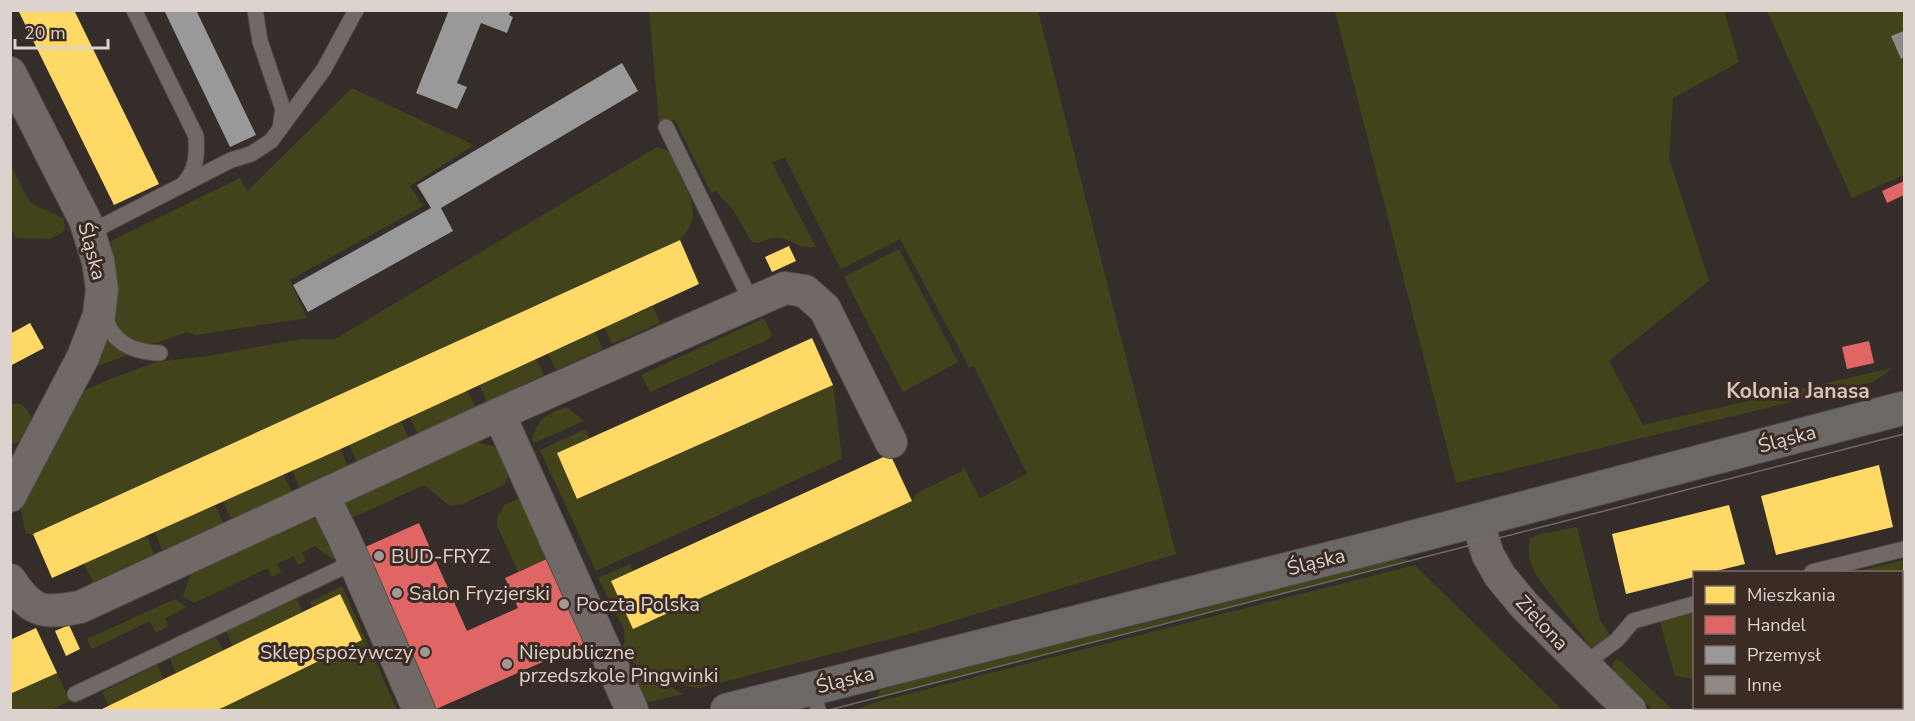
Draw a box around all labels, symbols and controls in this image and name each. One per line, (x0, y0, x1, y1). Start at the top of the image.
scale bar (15, 12, 108, 50)
text: 20 m (24, 21, 66, 45)
street label: Śląska (71, 219, 113, 283)
district label: Kolonia Janasa (1726, 377, 1870, 405)
street label: Śląska (1755, 418, 1819, 460)
street label: Śląska (1284, 542, 1348, 582)
place label: BUD-FRYZ (391, 543, 491, 570)
marker: BUD-FRYZ (372, 549, 386, 563)
legend (1693, 571, 1903, 709)
place label: Salon Fryzjerski (409, 580, 550, 607)
text: Mieszkania (1747, 583, 1835, 607)
marker: Salon Fryzjerski (390, 586, 404, 600)
street label: Zielona (1510, 590, 1574, 656)
place label: Poczta Polska (576, 591, 700, 618)
marker: Poczta Polska (557, 597, 571, 611)
text: Handel (1747, 613, 1807, 637)
place label: Sklep spożywczy (260, 639, 414, 666)
place label: Niepubliczne przedszkole Pingwinki (519, 639, 718, 689)
text: Przemysł (1747, 643, 1821, 667)
marker: Sklep spożywczy (418, 645, 432, 659)
marker: Niepubliczne przedszkole Pingwinki (500, 657, 514, 671)
street label: Śląska (813, 660, 877, 700)
text: Inne (1747, 673, 1782, 697)

